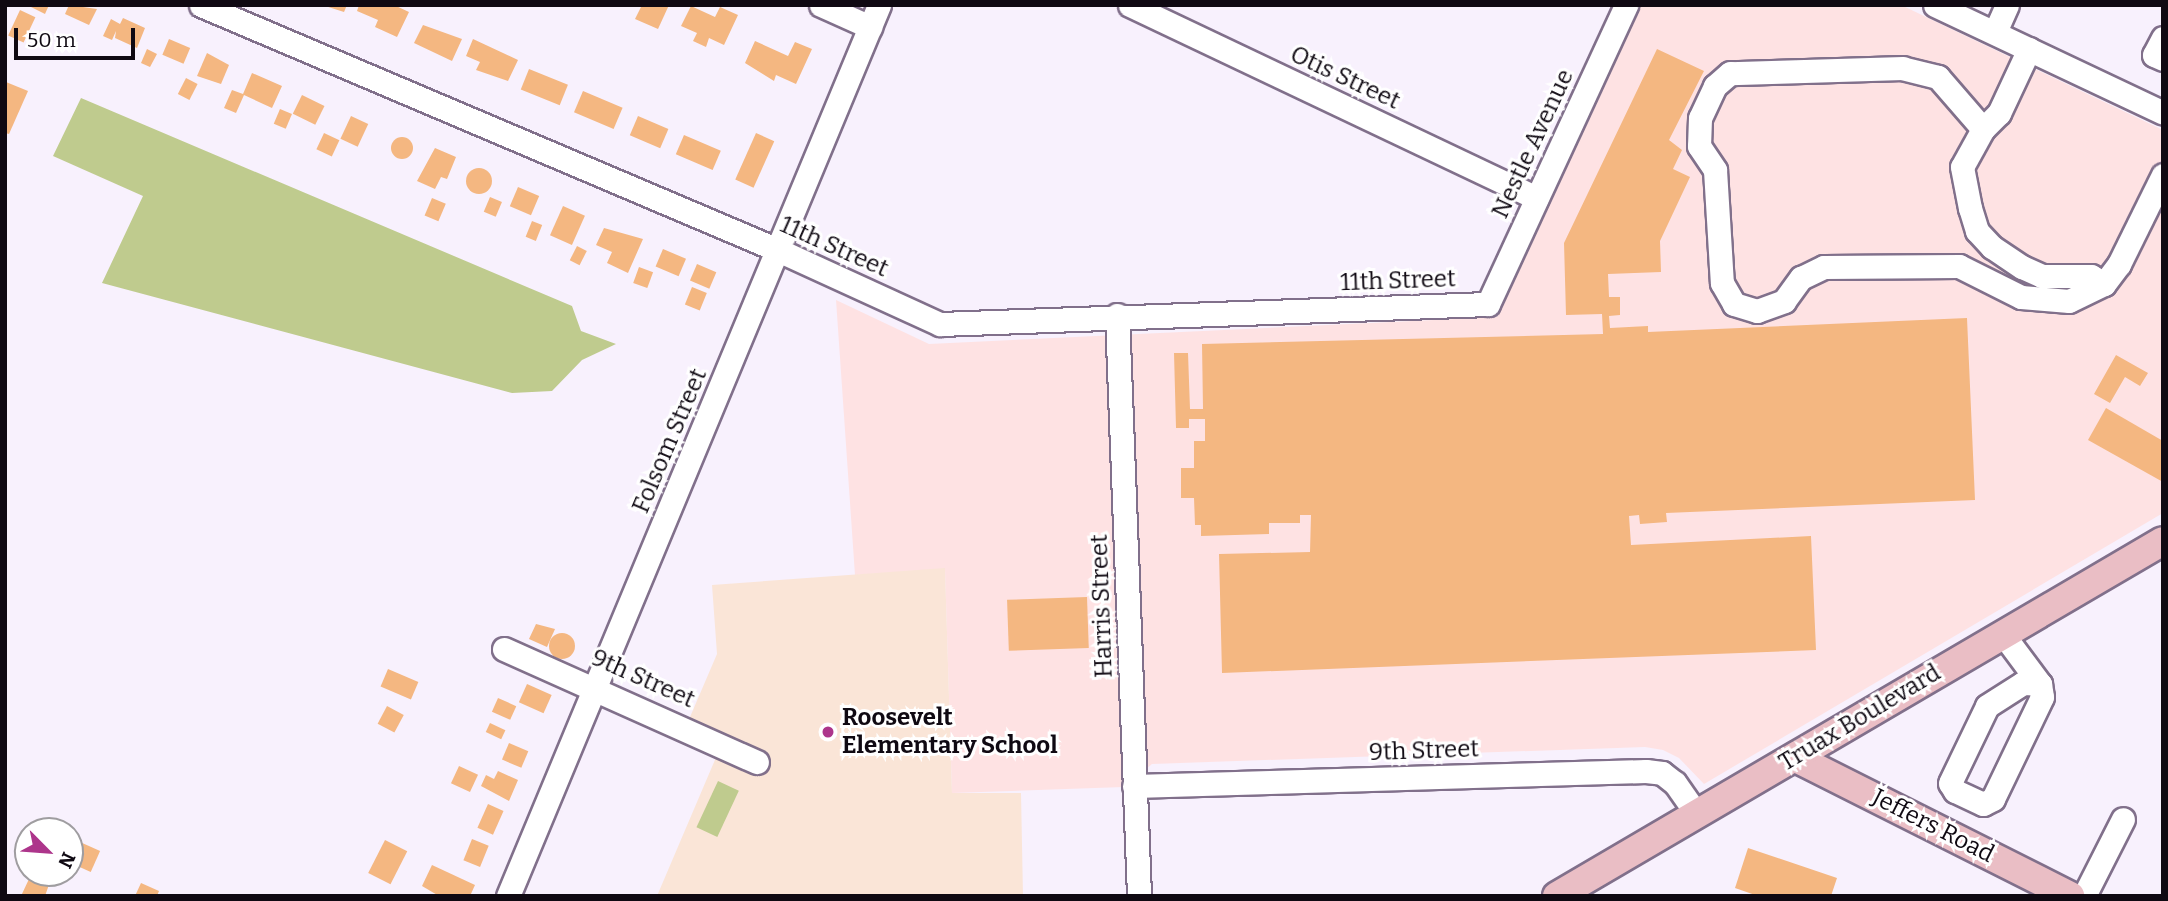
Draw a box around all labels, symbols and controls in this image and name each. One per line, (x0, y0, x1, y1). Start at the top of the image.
scale bar (18, 14, 138, 58)
text: 50 m (27, 27, 76, 53)
street label: Otis Street (1286, 40, 1404, 116)
street label: Nestle Avenue (1486, 65, 1580, 223)
street label: 11th Street (775, 210, 893, 284)
street label: 11th Street (1340, 265, 1456, 297)
street label: Folsom Street (627, 365, 713, 517)
street label: Harris Street (1085, 534, 1119, 678)
street label: 9th Street (587, 643, 699, 715)
street label: Truax Boulevard (1774, 659, 1946, 777)
place label: Roosevelt Elementary School (842, 704, 1058, 760)
marker: Roosevelt Elementary School (820, 724, 836, 740)
street label: 9th Street (1369, 735, 1479, 767)
street label: Jeffers Road (1867, 783, 1999, 869)
north arrow (14, 817, 84, 887)
text: N (53, 849, 80, 872)

